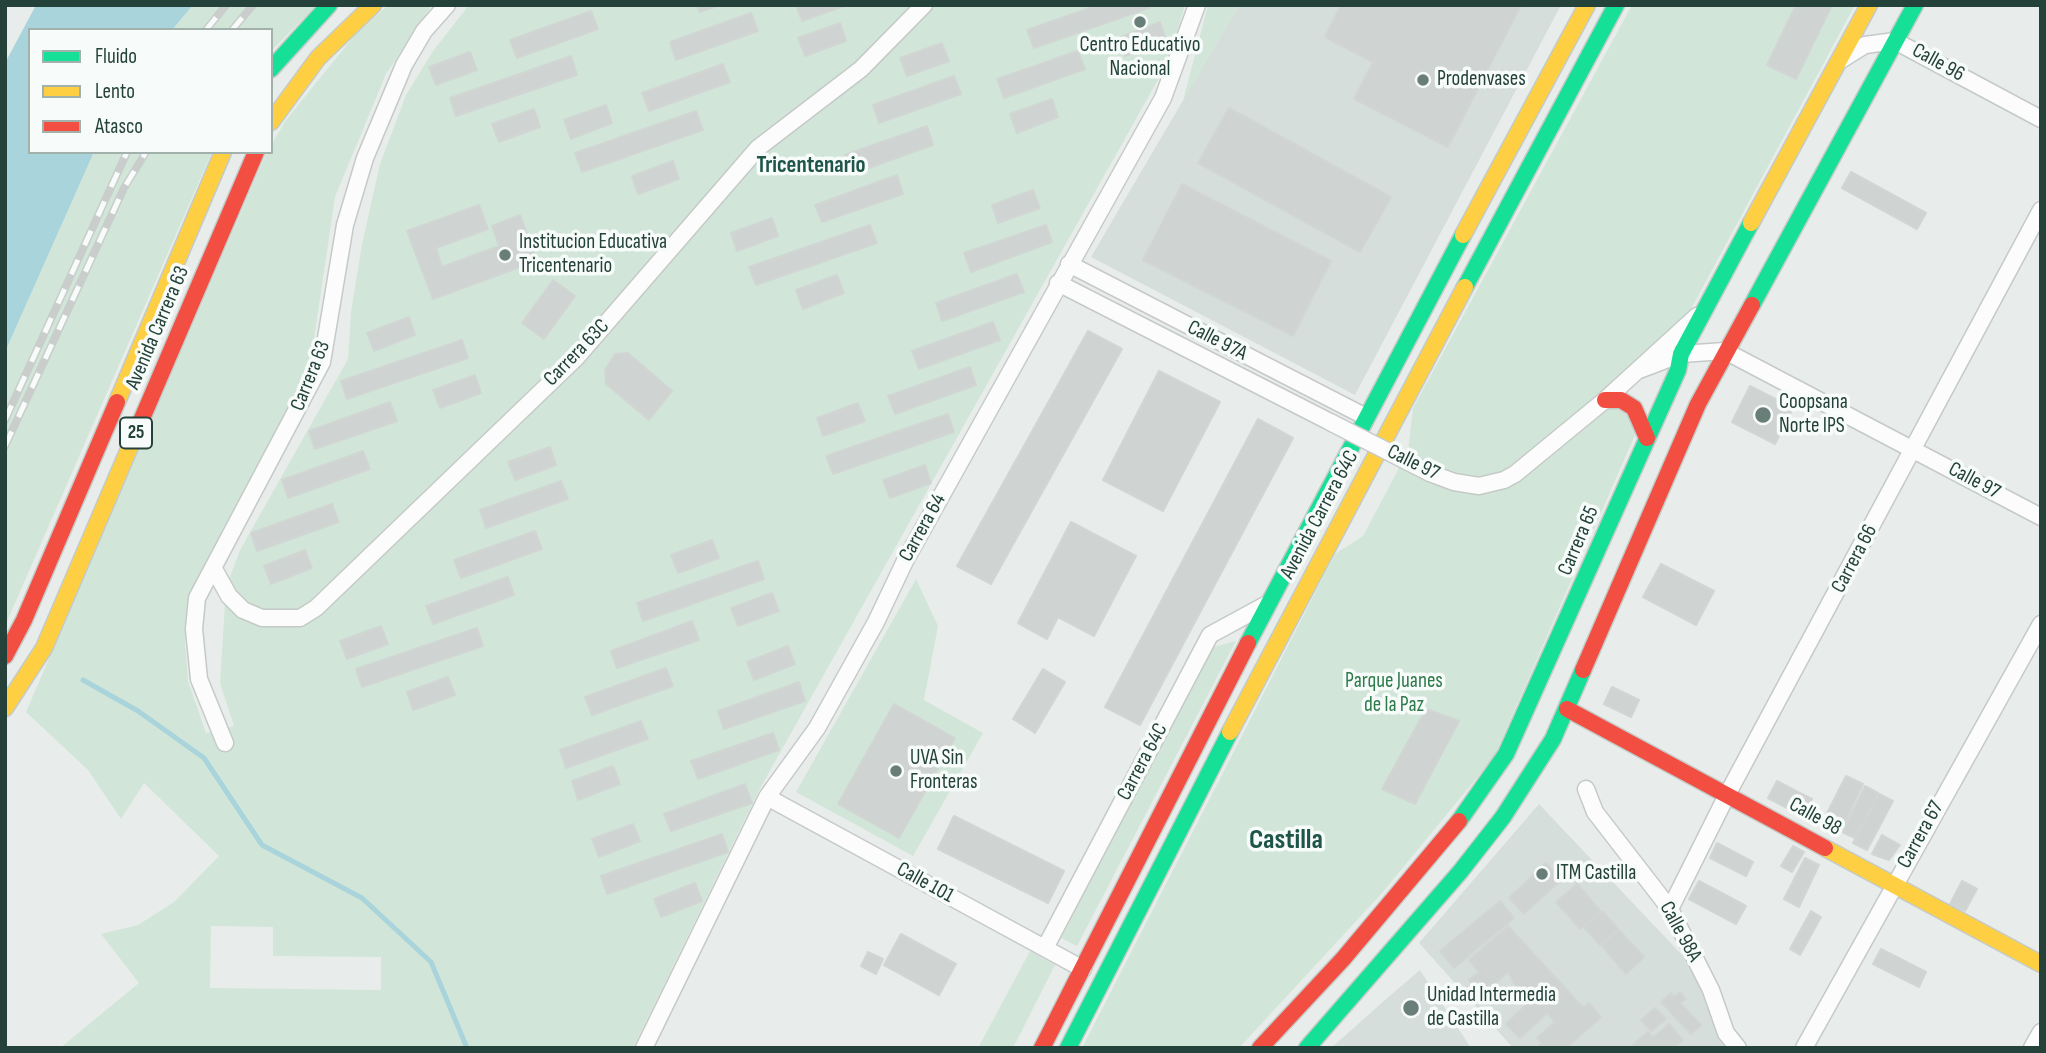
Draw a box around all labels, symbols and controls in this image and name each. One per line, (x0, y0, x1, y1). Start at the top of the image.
marker: Centro Educativo Nacional (1132, 14, 1148, 30)
legend (28, 28, 273, 154)
place label: Centro Educativo Nacional (1080, 33, 1200, 83)
street label: Calle 96 (1907, 38, 1969, 88)
text: Fluido (95, 44, 137, 69)
place label: Prodenvases (1437, 67, 1526, 93)
marker: Prodenvases (1415, 72, 1431, 88)
text: Lento (95, 79, 135, 104)
text: Atasco (95, 114, 143, 139)
district label: Tricentenario (756, 152, 866, 180)
place label: Institucion Educativa Tricentenario (519, 230, 667, 280)
marker: Institucion Educativa Tricentenario (497, 247, 513, 263)
street label: Avenida Carrera 63 (121, 263, 195, 393)
street label: Carrera 63C (539, 314, 615, 392)
street label: Calle 97A (1183, 315, 1251, 367)
street label: Carrera 63 (286, 337, 336, 415)
place label: Coopsana Norte IPS (1779, 390, 1848, 440)
marker: Coopsana Norte IPS (1753, 405, 1773, 425)
road number: 25 (120, 418, 152, 448)
street label: Calle 97 (1383, 440, 1443, 486)
street label: Avenida Carrera 64C (1276, 446, 1364, 584)
street label: Calle 97 (1944, 457, 2004, 505)
street label: Carrera 64 (894, 490, 952, 566)
street label: Carrera 65 (1553, 503, 1605, 579)
street label: Carrera 66 (1827, 521, 1883, 597)
park label: Parque Juanes de la Paz (1345, 669, 1443, 719)
street label: Carrera 64C (1112, 719, 1174, 805)
place label: UVA Sin Fronteras (910, 746, 977, 796)
marker: UVA Sin Fronteras (888, 763, 904, 779)
street label: Calle 98 (1784, 792, 1846, 842)
street label: Carrera 67 (1892, 797, 1950, 873)
district label: Castilla (1249, 824, 1323, 858)
street label: Calle 101 (892, 857, 958, 909)
place label: ITM Castilla (1556, 861, 1636, 887)
marker: ITM Castilla (1534, 866, 1550, 882)
street label: Calle 98A (1653, 897, 1707, 967)
place label: Unidad Intermedia de Castilla (1427, 983, 1556, 1033)
marker: Unidad Intermedia de Castilla (1401, 998, 1421, 1018)

